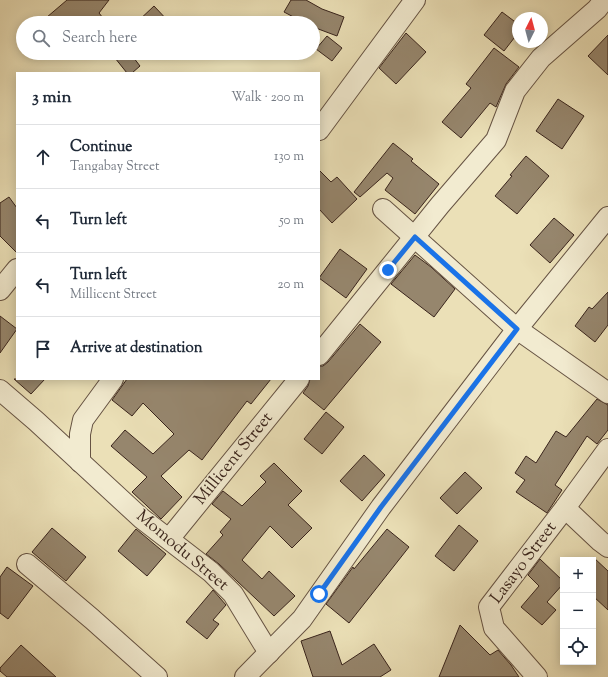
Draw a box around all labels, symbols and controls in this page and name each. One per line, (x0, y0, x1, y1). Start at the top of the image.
north arrow (512, 12, 548, 48)
search box (16, 16, 320, 60)
icon: search (30, 27, 52, 49)
text: Search here (62, 28, 137, 49)
text: 3 min (32, 86, 71, 110)
text: Walk · 200 m (231, 89, 304, 107)
text: Continue (70, 137, 132, 158)
icon: ahead (32, 146, 54, 168)
text: 130 m (274, 148, 304, 166)
text: Tangabay Street (70, 158, 159, 176)
icon: left (32, 210, 54, 232)
text: Turn left (70, 210, 127, 231)
text: 50 m (279, 212, 304, 230)
route end (379, 261, 397, 279)
text: Turn left (70, 265, 127, 286)
icon: left (32, 274, 54, 296)
text: 20 m (278, 276, 304, 294)
text: Millicent Street (70, 286, 157, 304)
icon: arrive (32, 338, 54, 360)
text: Arrive at destination (70, 338, 203, 359)
street label: Millicent Street (189, 407, 279, 511)
street label: Momodu Street (130, 505, 234, 597)
street label: Lasayo Street (485, 517, 563, 609)
map controls (560, 557, 596, 665)
button: + (560, 557, 596, 593)
route start (310, 585, 328, 603)
button: − (560, 593, 596, 629)
button: locate (560, 629, 596, 665)

